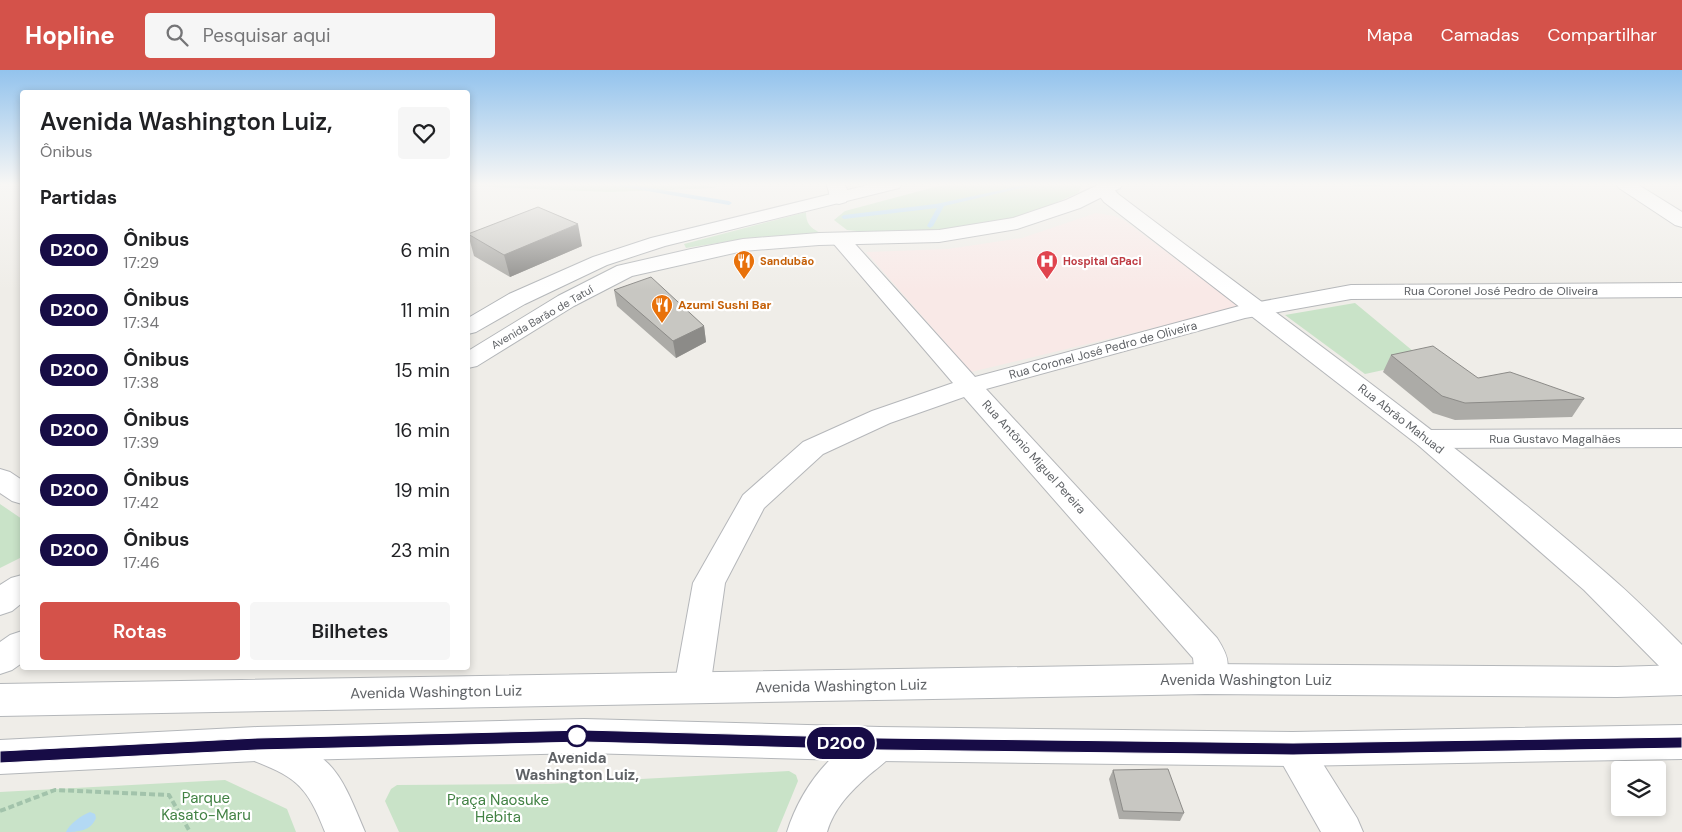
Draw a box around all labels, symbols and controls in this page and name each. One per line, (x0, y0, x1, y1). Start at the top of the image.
search box (145, 13, 495, 58)
text: Hopline (25, 20, 115, 51)
icon: search (163, 21, 191, 49)
text: Pesquisar aqui (203, 23, 331, 48)
text: Mapa (1367, 23, 1413, 47)
text: Camadas (1441, 23, 1519, 47)
text: Compartilhar (1547, 23, 1657, 47)
text: Avenida Washington Luiz, (40, 106, 332, 137)
button: heart (398, 107, 450, 159)
text: Ônibus (40, 141, 93, 162)
text: Partidas (40, 185, 117, 210)
text: Ônibus (123, 227, 189, 252)
text: D200 (50, 238, 98, 262)
text: 6 min (401, 238, 450, 263)
restaurant icon: Sandubão (732, 249, 756, 280)
hospital icon: Hospital GPaci (1035, 249, 1059, 280)
text: 17:29 (123, 252, 159, 273)
place label: Sandubão (760, 254, 815, 268)
place label: Hospital GPaci (1063, 254, 1141, 268)
street label: Avenida Barão de Tatuí (488, 282, 596, 352)
street label: Rua Coronel José Pedro de Oliveira (1404, 283, 1598, 299)
text: Ônibus (123, 287, 189, 312)
restaurant icon: Azumi Sushi Bar (650, 293, 674, 324)
place label: Azumi Sushi Bar (678, 297, 771, 313)
text: D200 (50, 298, 98, 322)
text: 11 min (401, 298, 450, 323)
text: 17:34 (123, 312, 159, 333)
street label: Rua Coronel José Pedro de Oliveira (1007, 317, 1199, 383)
text: Ônibus (123, 347, 189, 372)
text: D200 (50, 358, 98, 382)
text: 15 min (395, 358, 450, 383)
text: 17:38 (123, 372, 159, 393)
street label: Rua Abrão Mahuad (1355, 380, 1447, 458)
street label: Rua Antônio Miguel Pereira (979, 397, 1089, 517)
text: Ônibus (123, 407, 189, 432)
text: D200 (50, 418, 98, 442)
text: 16 min (395, 418, 450, 443)
street label: Rua Gustavo Magalhães (1489, 431, 1621, 447)
text: 17:39 (123, 432, 159, 453)
text: Ônibus (123, 467, 189, 492)
text: D200 (50, 478, 98, 502)
text: 19 min (395, 478, 450, 503)
text: 17:42 (123, 492, 159, 513)
text: Ônibus (123, 527, 189, 552)
text: D200 (50, 538, 98, 562)
text: 23 min (390, 538, 450, 563)
text: 17:46 (123, 552, 160, 573)
button: Rotas (40, 602, 240, 660)
button: Bilhetes (250, 602, 450, 660)
street label: Avenida Washington Luiz (1160, 670, 1332, 690)
street label: Avenida Washington Luiz (755, 674, 927, 697)
street label: Avenida Washington Luiz (350, 680, 522, 703)
marker: Avenida Washington Luiz, (566, 725, 588, 747)
line badge: D200 (806, 727, 876, 759)
text: D200 (817, 731, 865, 755)
place label: Avenida Washington Luiz, (515, 748, 639, 785)
map controls (1611, 761, 1666, 816)
button: layers (1611, 761, 1666, 816)
park label: Parque Kasato-Maru (161, 788, 251, 825)
park label: Praça Naosuke Hebita (447, 790, 549, 827)

